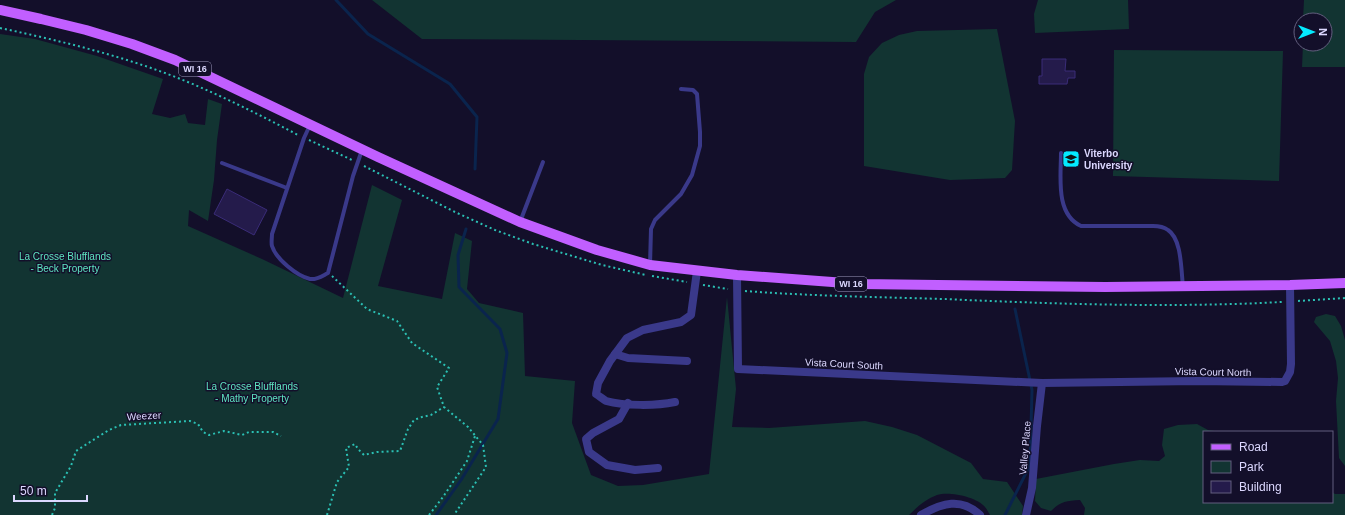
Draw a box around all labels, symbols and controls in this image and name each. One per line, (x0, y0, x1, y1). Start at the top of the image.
north arrow (1293, 12, 1333, 52)
text: N (1317, 28, 1329, 36)
road number: WI 16 (179, 62, 211, 76)
place label: Viterbo University (1084, 148, 1133, 171)
school or university icon: Viterbo University (1061, 149, 1081, 169)
park label: La Crosse Blufflands - Beck Property (19, 251, 111, 274)
road number: WI 16 (835, 277, 867, 291)
street label: Vista Court South (805, 356, 883, 372)
street label: Vista Court North (1175, 366, 1251, 378)
park label: La Crosse Blufflands - Mathy Property (206, 381, 298, 404)
street label: Weezer (127, 410, 162, 422)
street label: Valley Place (1017, 420, 1033, 476)
legend (1203, 431, 1333, 503)
text: Road (1239, 440, 1268, 454)
text: Park (1239, 460, 1265, 474)
scale bar (14, 477, 87, 503)
text: Building (1239, 480, 1282, 494)
text: 50 m (20, 484, 47, 498)

